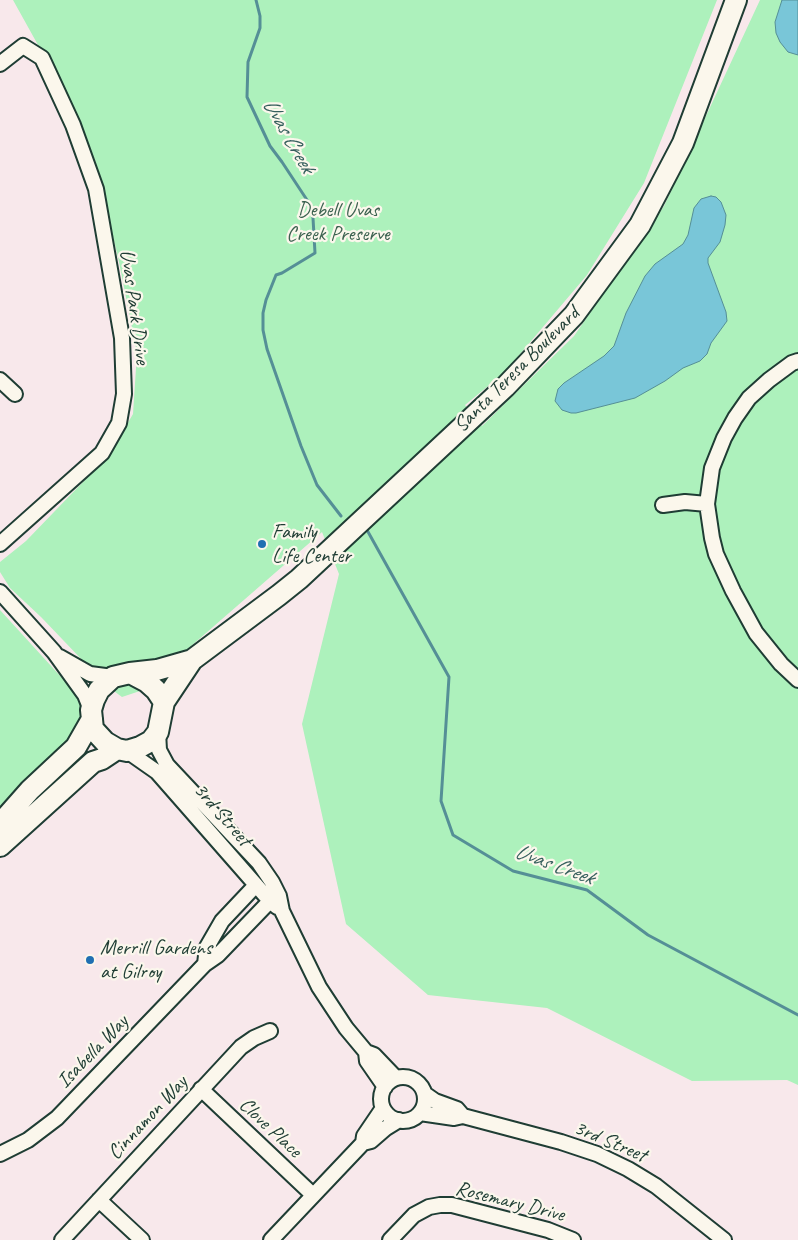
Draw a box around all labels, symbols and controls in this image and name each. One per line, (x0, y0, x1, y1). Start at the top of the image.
water label: Uvas Creek (256, 94, 320, 178)
park label: Debell Uvas Creek Preserve (286, 197, 390, 247)
street label: Uvas Park Drive (113, 248, 155, 366)
street label: Santa Teresa Boulevard (449, 302, 585, 438)
place label: Family Life Center (272, 519, 351, 569)
marker: Family Life Center (256, 538, 268, 550)
street label: 3rd Street (188, 778, 256, 852)
water label: Uvas Creek (511, 839, 597, 891)
place label: Merrill Gardens at Gilroy (100, 935, 212, 985)
marker: Merrill Gardens at Gilroy (84, 954, 96, 966)
street label: Isabella Way (52, 1010, 134, 1094)
street label: Cinnamon Way (103, 1071, 193, 1165)
street label: Clove Place (233, 1093, 307, 1163)
street label: 3rd Street (570, 1116, 650, 1168)
street label: Rosemary Drive (453, 1176, 567, 1228)

